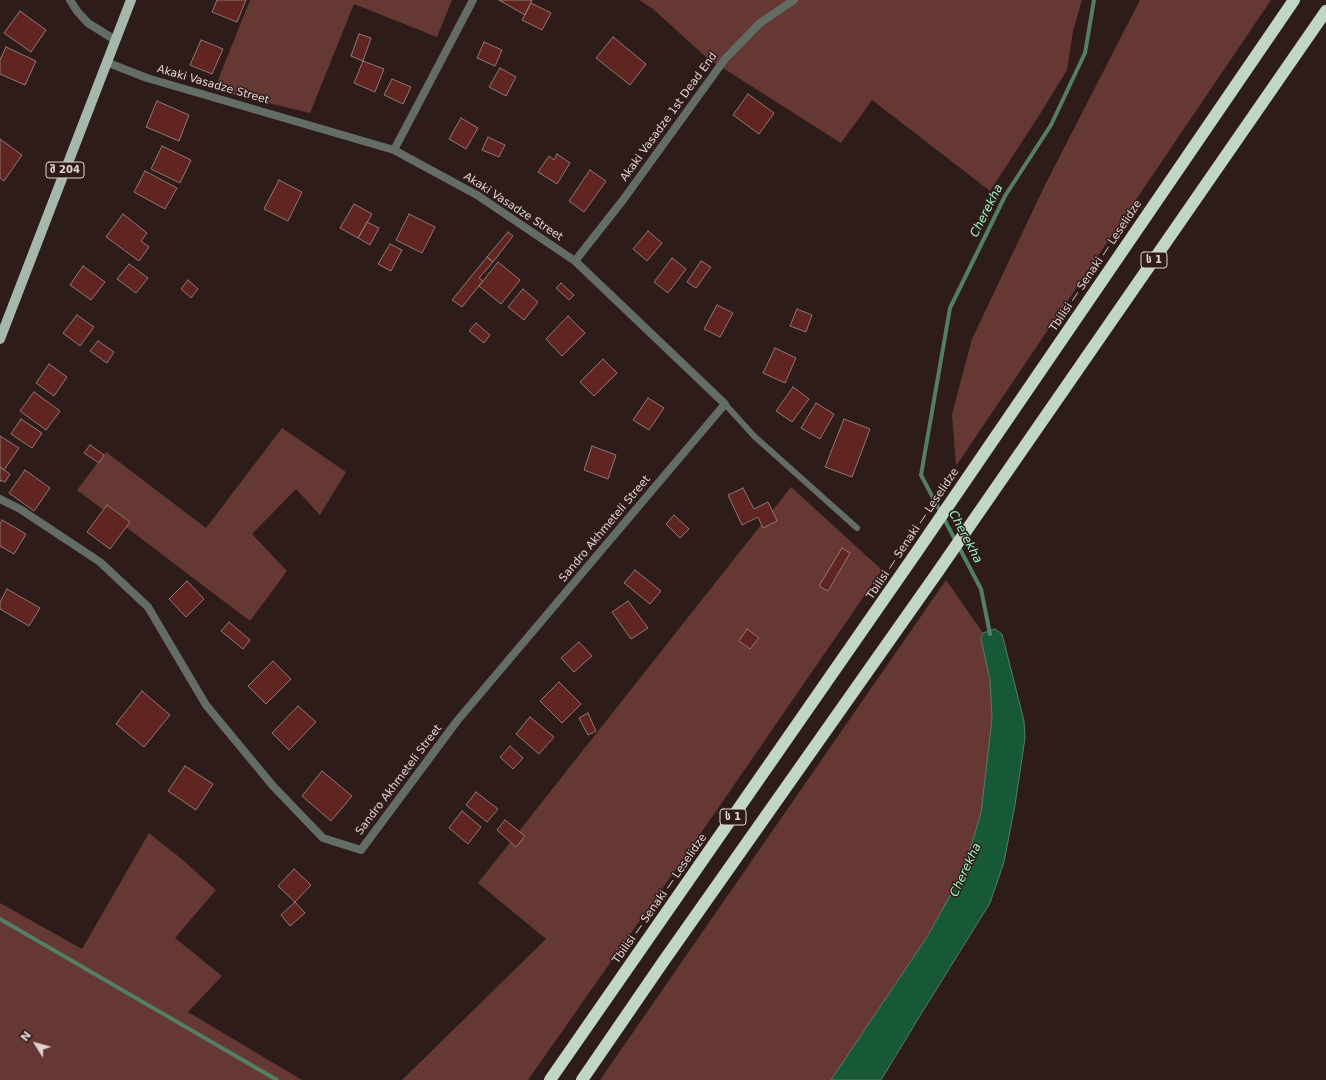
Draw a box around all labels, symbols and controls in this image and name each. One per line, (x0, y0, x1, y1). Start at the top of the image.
street label: Akaki Vasadze 1st Dead End (618, 50, 720, 184)
street label: Akaki Vasadze Street (156, 63, 270, 107)
road number: შ 204 (46, 162, 84, 178)
street label: Akaki Vasadze Street (461, 170, 565, 244)
water label: Cherekha (968, 182, 1006, 240)
street label: Tbilisi — Senaki — Leselidze (1047, 198, 1145, 334)
road number: ს 1 (1141, 252, 1167, 268)
street label: Tbilisi — Senaki — Leselidze (864, 466, 962, 602)
street label: Sandro Akhmeteli Street (557, 473, 653, 585)
water label: Cherekha (945, 508, 985, 566)
street label: Sandro Akhmeteli Street (353, 722, 445, 838)
road number: ს 1 (720, 809, 746, 825)
street label: Tbilisi — Senaki — Leselidze (610, 832, 710, 966)
water label: Cherekha (947, 841, 985, 899)
north arrow (16, 1024, 56, 1064)
text: N (18, 1029, 34, 1044)

